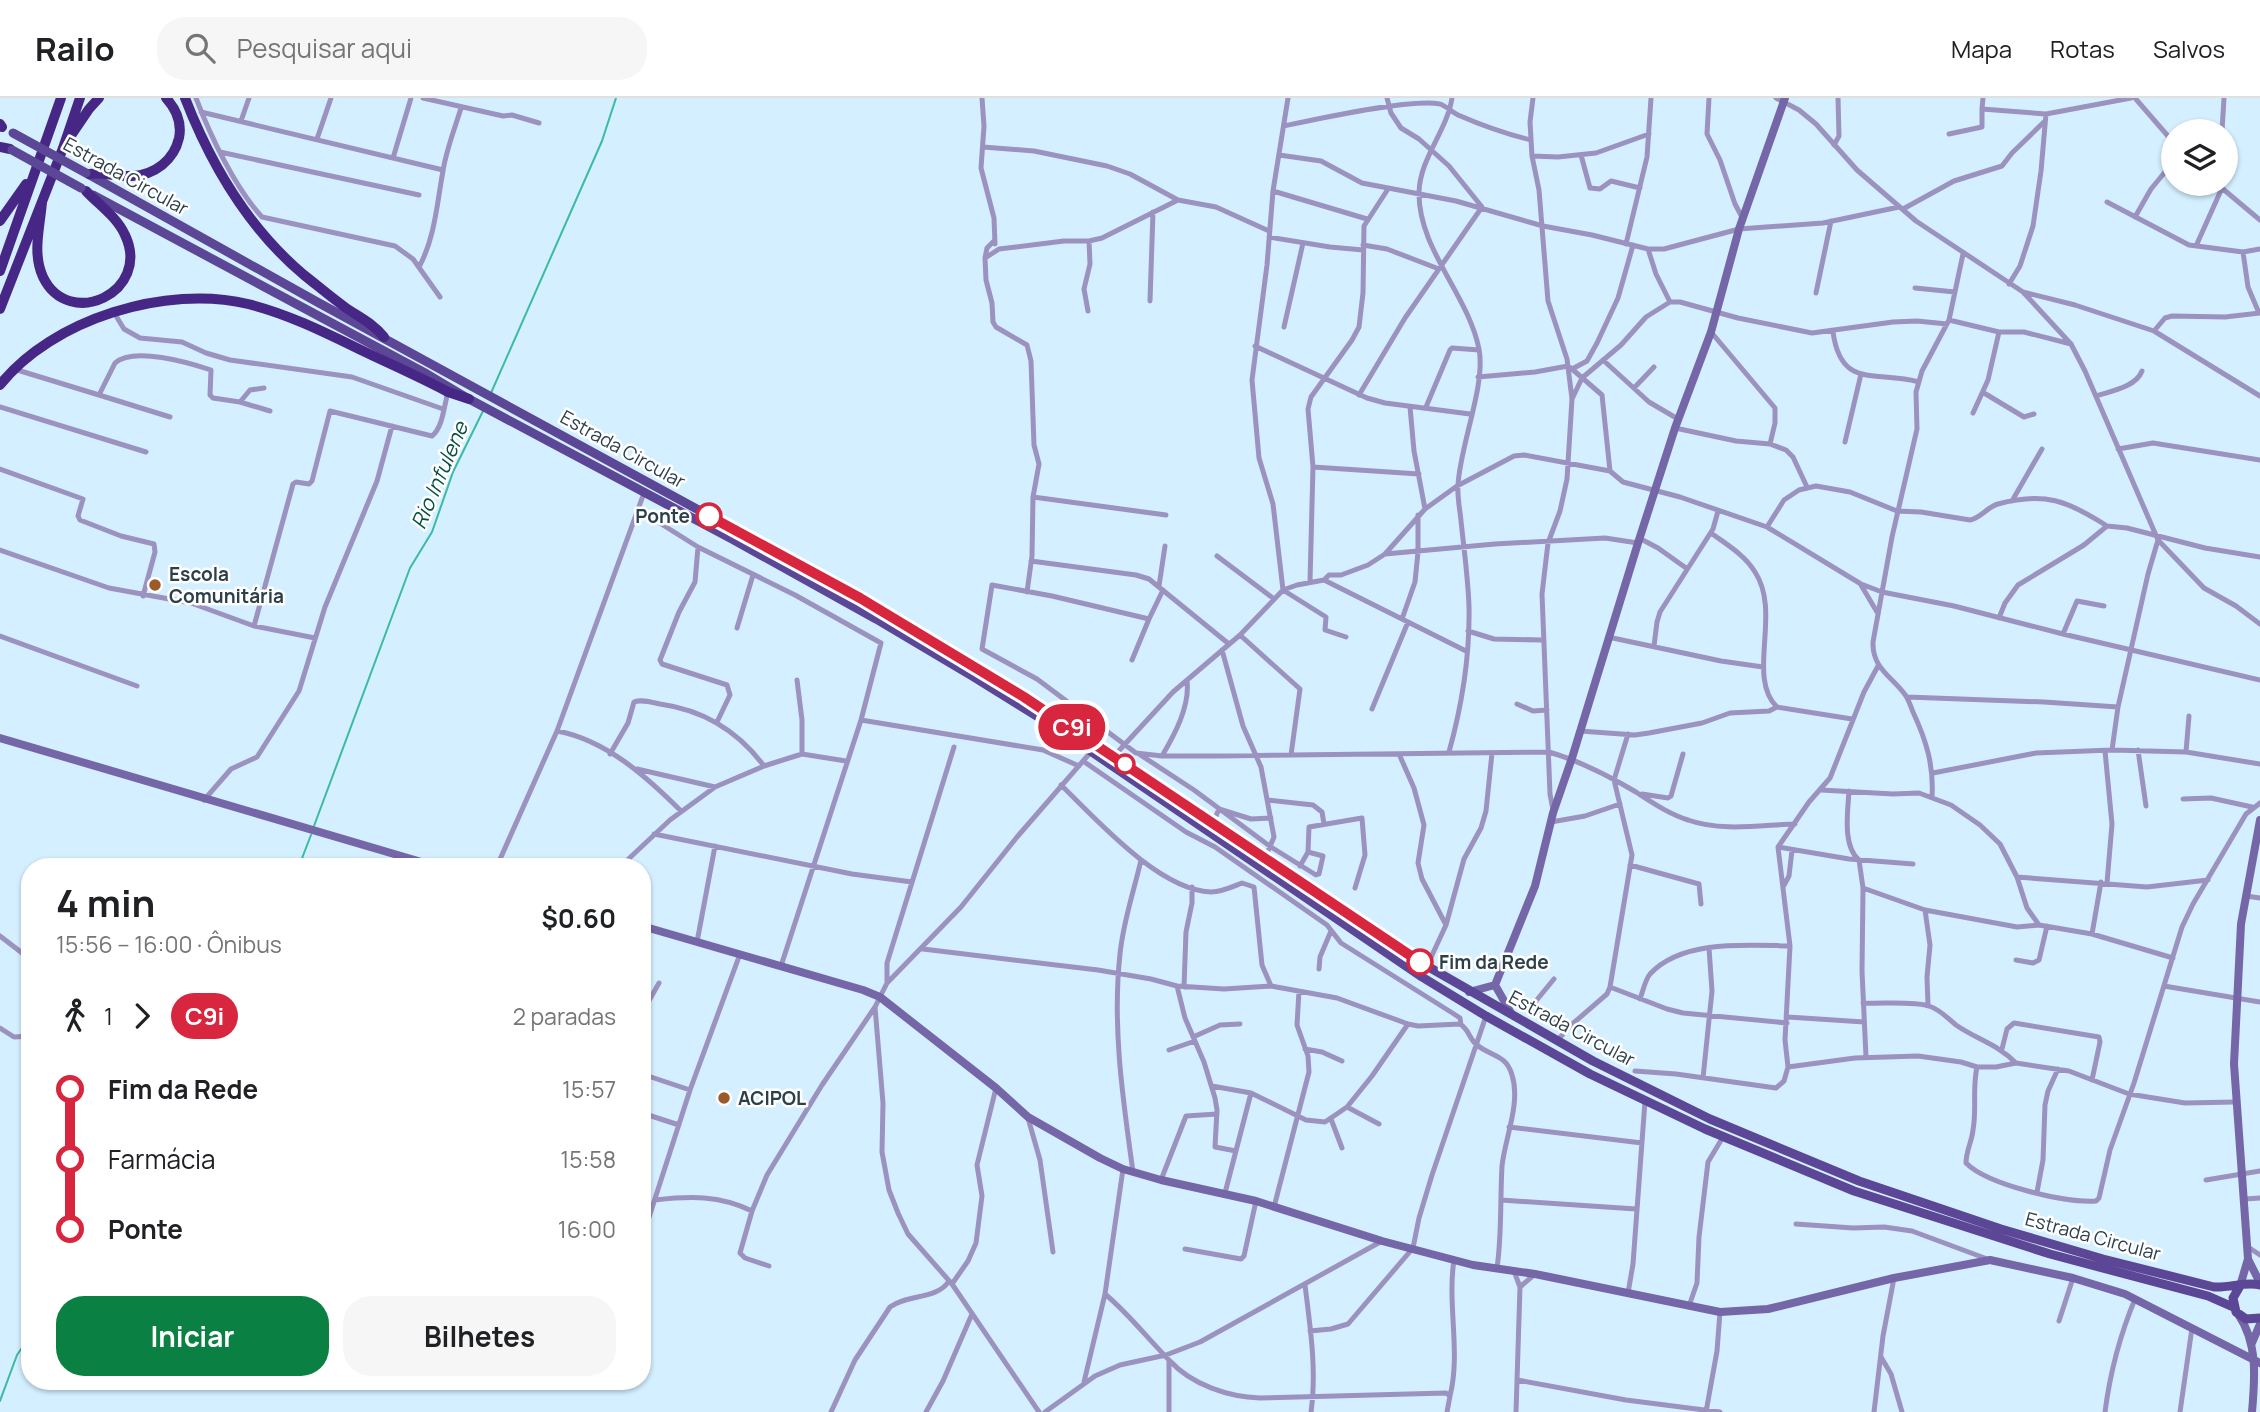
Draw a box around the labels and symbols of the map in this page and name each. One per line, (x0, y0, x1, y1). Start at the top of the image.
street label: Estrada Circular (59, 131, 193, 221)
street label: Estrada Circular (556, 404, 690, 494)
water label: Rio Infulene (404, 416, 475, 533)
place label: Ponte (635, 503, 690, 529)
marker: Ponte (696, 503, 722, 529)
place label: Escola Comunitária (169, 561, 284, 609)
marker: Escola Comunitária (147, 577, 163, 593)
line badge: C9i (1032, 704, 1112, 750)
unlabelled marker (1115, 754, 1135, 774)
marker: Fim da Rede (1407, 949, 1433, 975)
place label: Fim da Rede (1439, 949, 1549, 975)
street label: Estrada Circular (1504, 984, 1640, 1072)
place label: ACIPOL (738, 1085, 806, 1111)
marker: ACIPOL (716, 1090, 732, 1106)
street label: Estrada Circular (2022, 1205, 2164, 1267)

